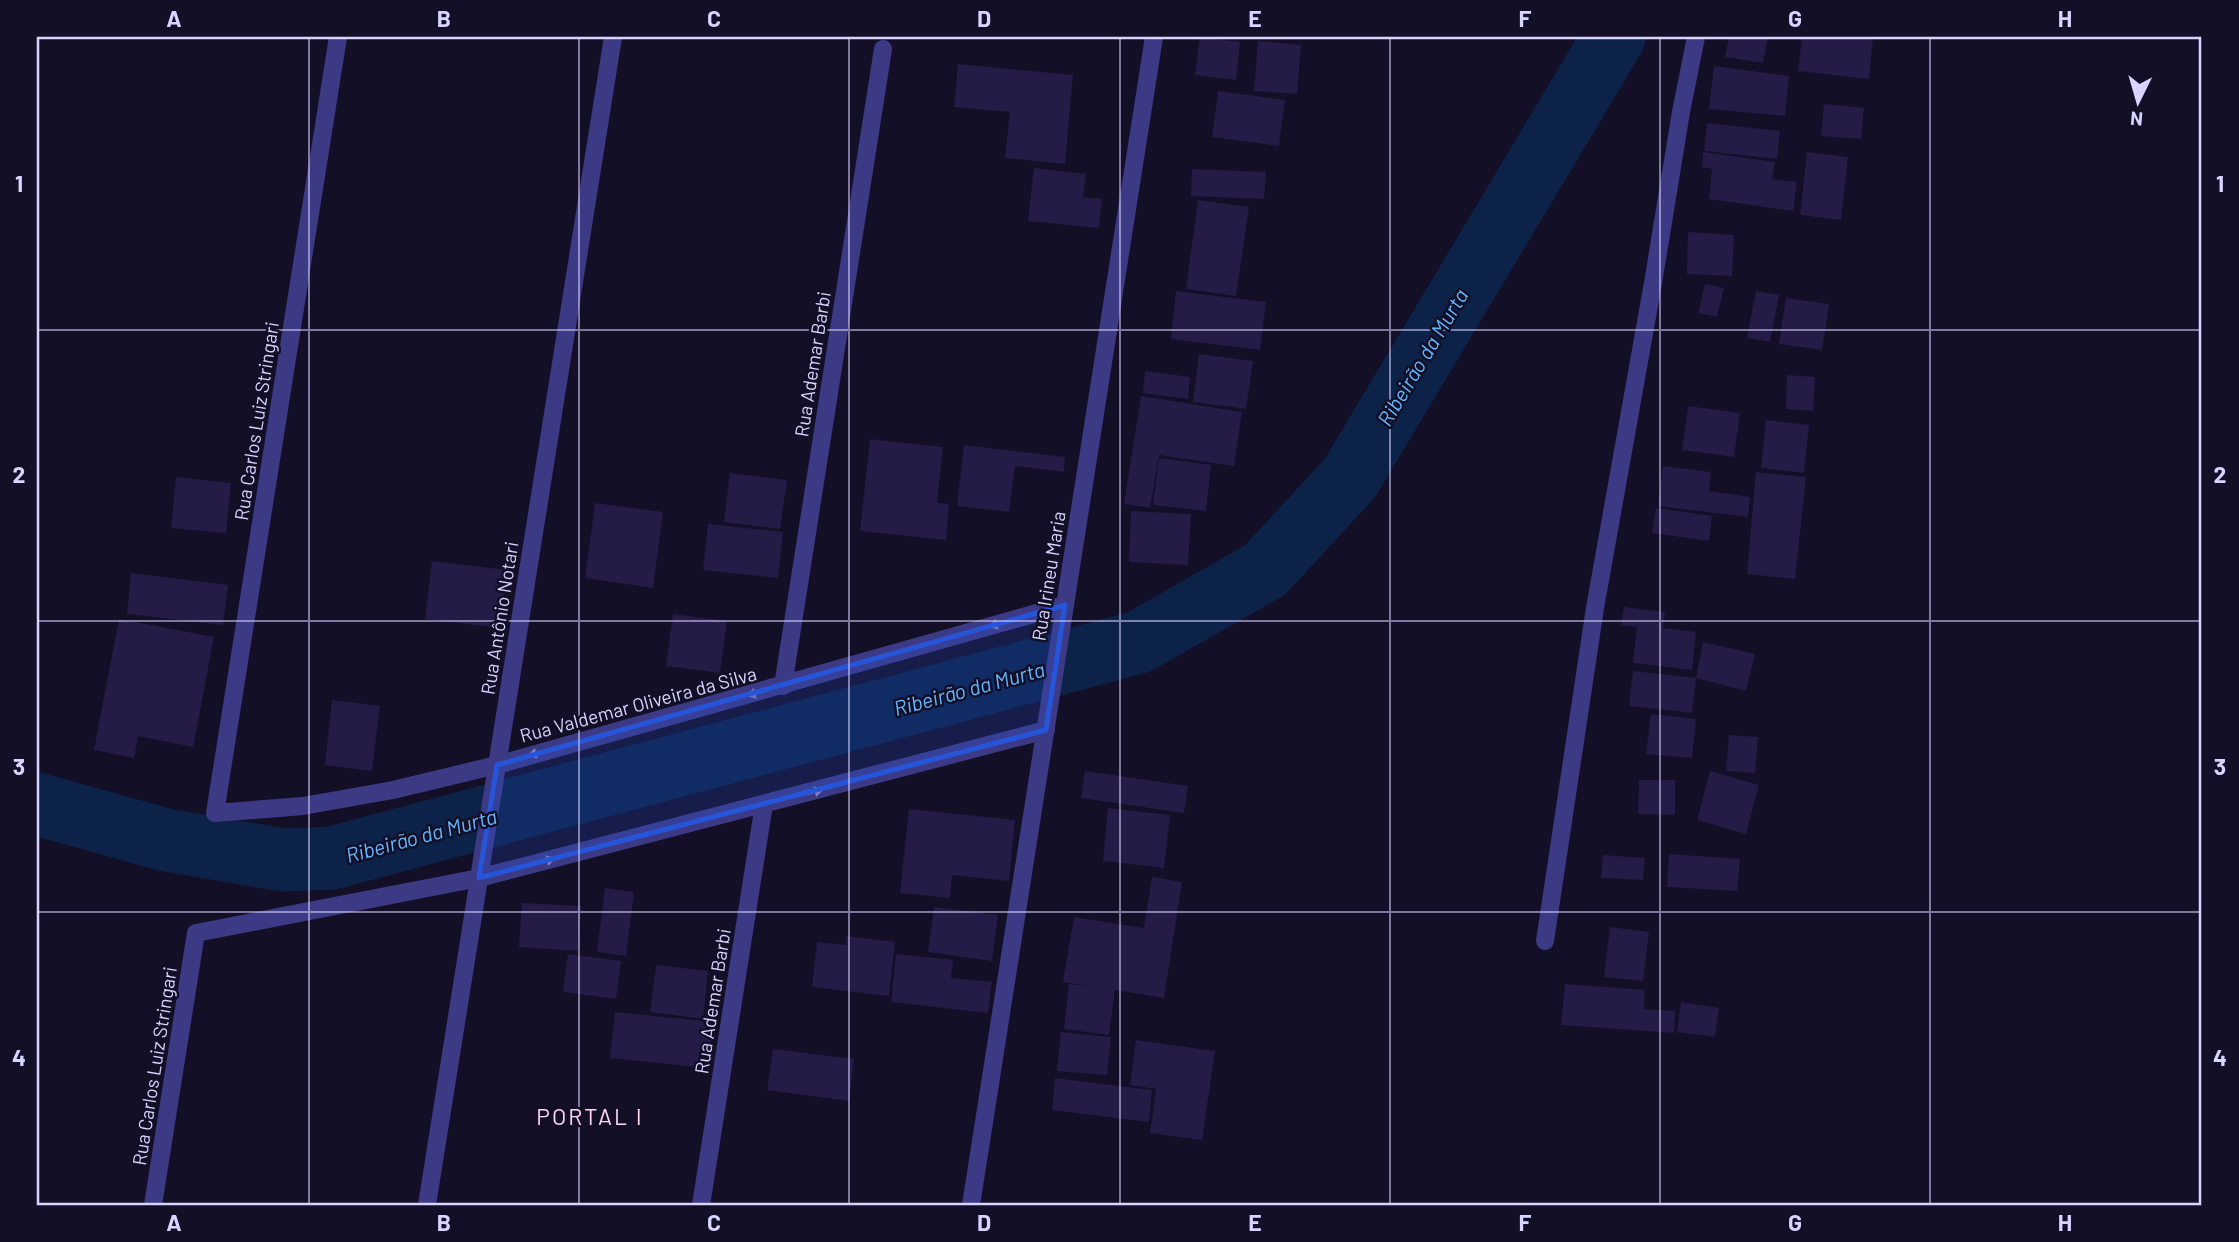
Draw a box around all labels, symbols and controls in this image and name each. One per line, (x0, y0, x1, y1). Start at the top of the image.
text: A (166, 4, 182, 32)
text: B (437, 4, 451, 32)
text: C (707, 4, 721, 32)
text: D (977, 4, 991, 32)
text: E (1248, 4, 1262, 32)
text: F (1519, 4, 1532, 32)
text: G (1788, 4, 1802, 32)
text: H (2058, 4, 2072, 32)
north arrow (2102, 66, 2172, 136)
text: N (2129, 107, 2144, 131)
text: 1 (15, 169, 23, 197)
text: 1 (2216, 169, 2224, 197)
water label: Ribeirão da Murta (1371, 284, 1473, 430)
street label: Rua Ademar Barbi (789, 290, 835, 438)
street label: Rua Carlos Luiz Stringari (229, 320, 283, 522)
text: 2 (13, 460, 25, 488)
text: 2 (2214, 460, 2226, 488)
street label: Rua Irineu Maria (1026, 510, 1070, 642)
street label: Rua Antônio Notari (476, 540, 522, 696)
one-way arrow (989, 619, 1010, 629)
water label: Ribeirão da Murta (891, 656, 1047, 720)
street label: Rua Valdemar Oliveira da Silva (517, 661, 759, 747)
one-way arrow (746, 688, 767, 698)
one-way arrow (527, 749, 548, 759)
text: 3 (13, 752, 25, 780)
text: 3 (2214, 752, 2226, 780)
one-way arrow (802, 786, 823, 796)
water label: Ribeirão da Murta (343, 803, 499, 867)
one-way arrow (534, 855, 556, 866)
street label: Rua Ademar Barbi (689, 927, 735, 1075)
street label: Rua Carlos Luiz Stringari (127, 965, 181, 1167)
text: 4 (12, 1043, 26, 1071)
text: 4 (2213, 1043, 2227, 1071)
district label: PORTAL I (536, 1102, 644, 1130)
text: A (166, 1208, 182, 1236)
text: B (437, 1208, 451, 1236)
text: C (707, 1208, 721, 1236)
text: D (977, 1208, 991, 1236)
text: E (1248, 1208, 1262, 1236)
text: F (1519, 1208, 1532, 1236)
text: G (1788, 1208, 1802, 1236)
text: H (2058, 1208, 2072, 1236)

